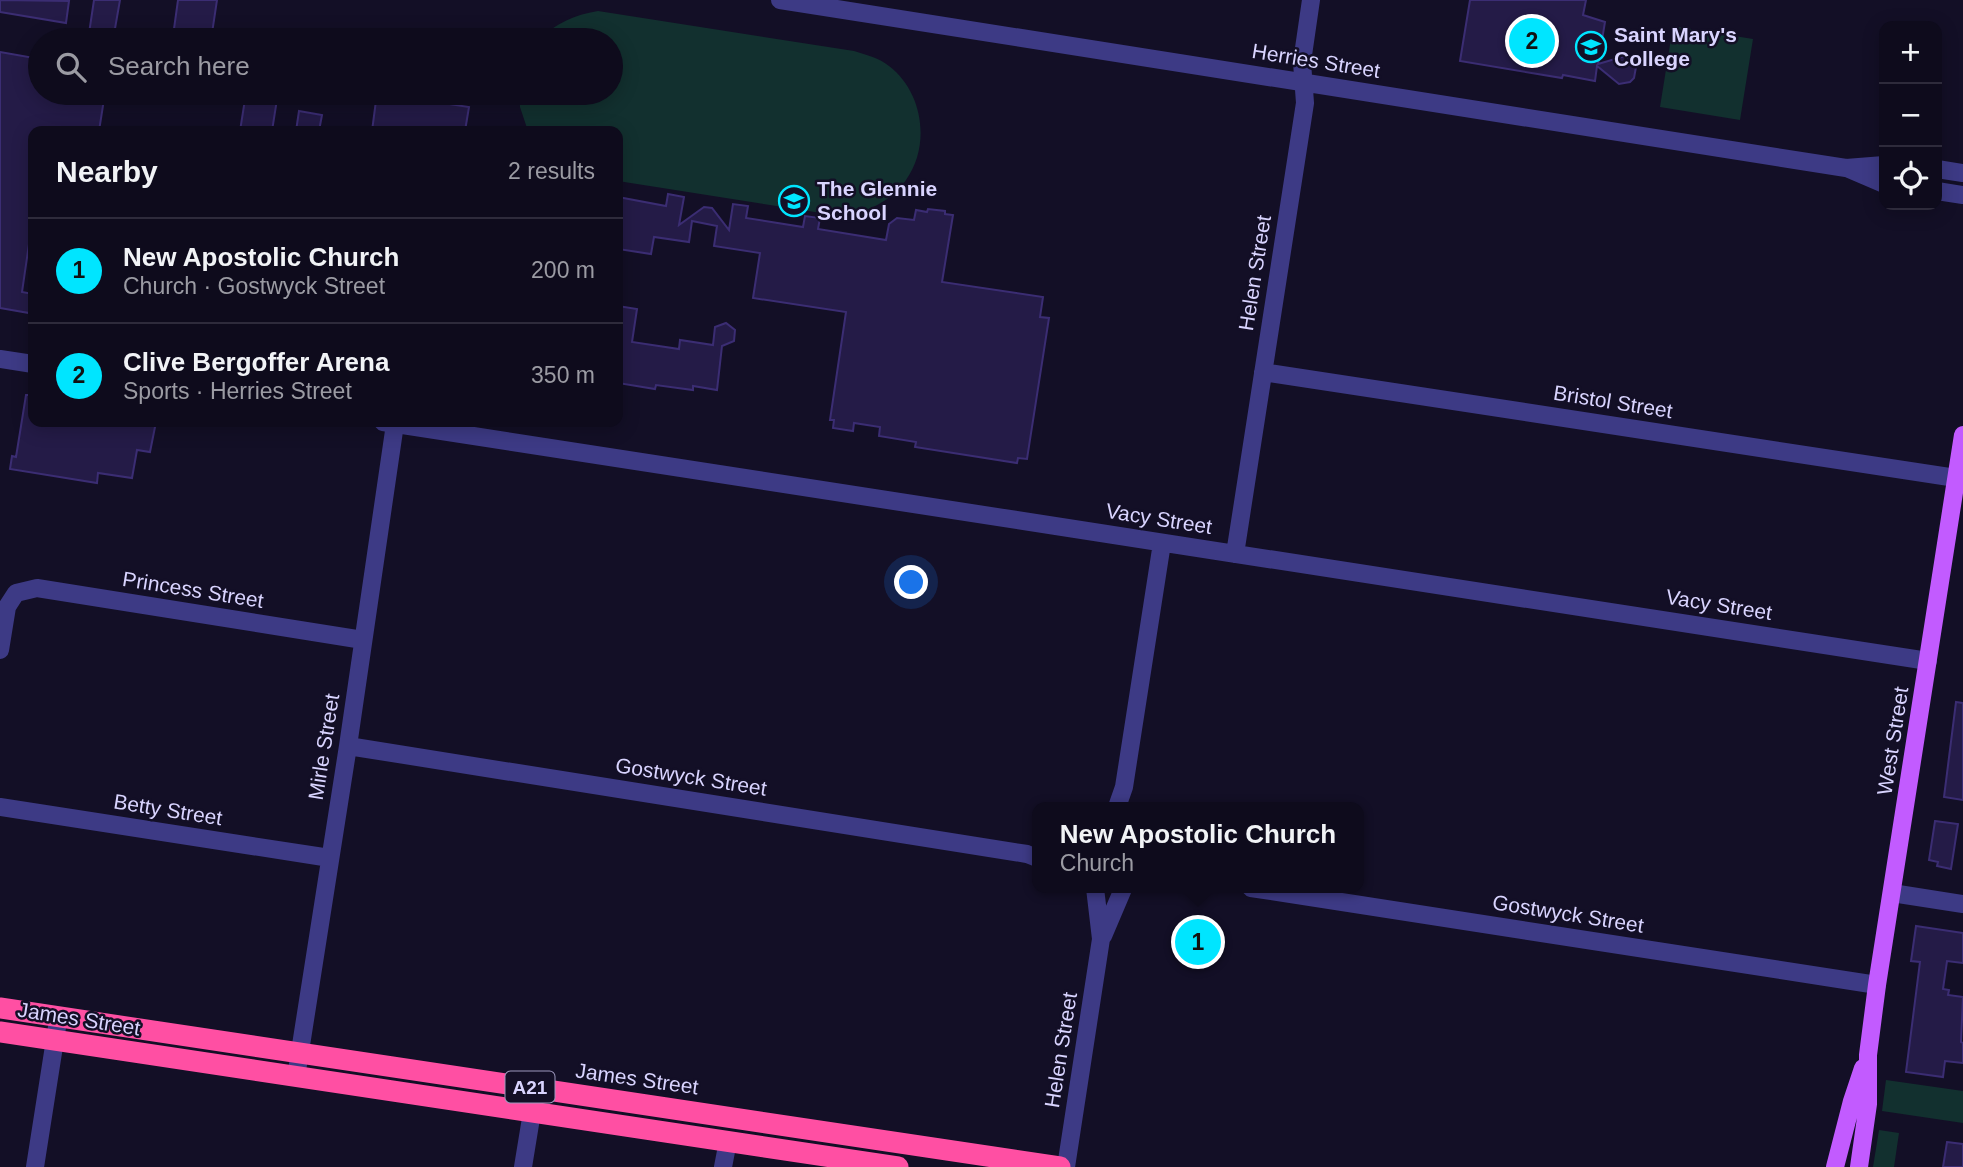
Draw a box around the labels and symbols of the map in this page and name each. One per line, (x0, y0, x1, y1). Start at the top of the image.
pin: 2 (1509, 15, 1555, 67)
place label: Saint Mary's College (1614, 23, 1737, 70)
school or university icon: Saint Mary's College (1574, 30, 1608, 64)
street label: Herries Street (1250, 39, 1382, 82)
place label: The Glennie School (817, 177, 937, 224)
school or university icon: The Glennie School (777, 184, 811, 218)
street label: Helen Street (1234, 213, 1275, 332)
street label: Bristol Street (1552, 381, 1674, 422)
street label: Vacy Street (1104, 499, 1214, 538)
your location (894, 565, 928, 599)
street label: Princess Street (121, 567, 265, 612)
street label: Vacy Street (1664, 585, 1774, 624)
street label: West Street (1873, 685, 1912, 797)
street label: Mirle Street (304, 692, 343, 802)
street label: Gostwyck Street (614, 753, 769, 800)
street label: Betty Street (112, 790, 224, 829)
street label: Gostwyck Street (1491, 890, 1646, 937)
pin: 1 (1175, 916, 1221, 968)
street label: Helen Street (1040, 990, 1081, 1109)
street label: James Street (16, 997, 142, 1040)
street label: James Street (574, 1059, 700, 1099)
road number: A21 (505, 1072, 554, 1102)

